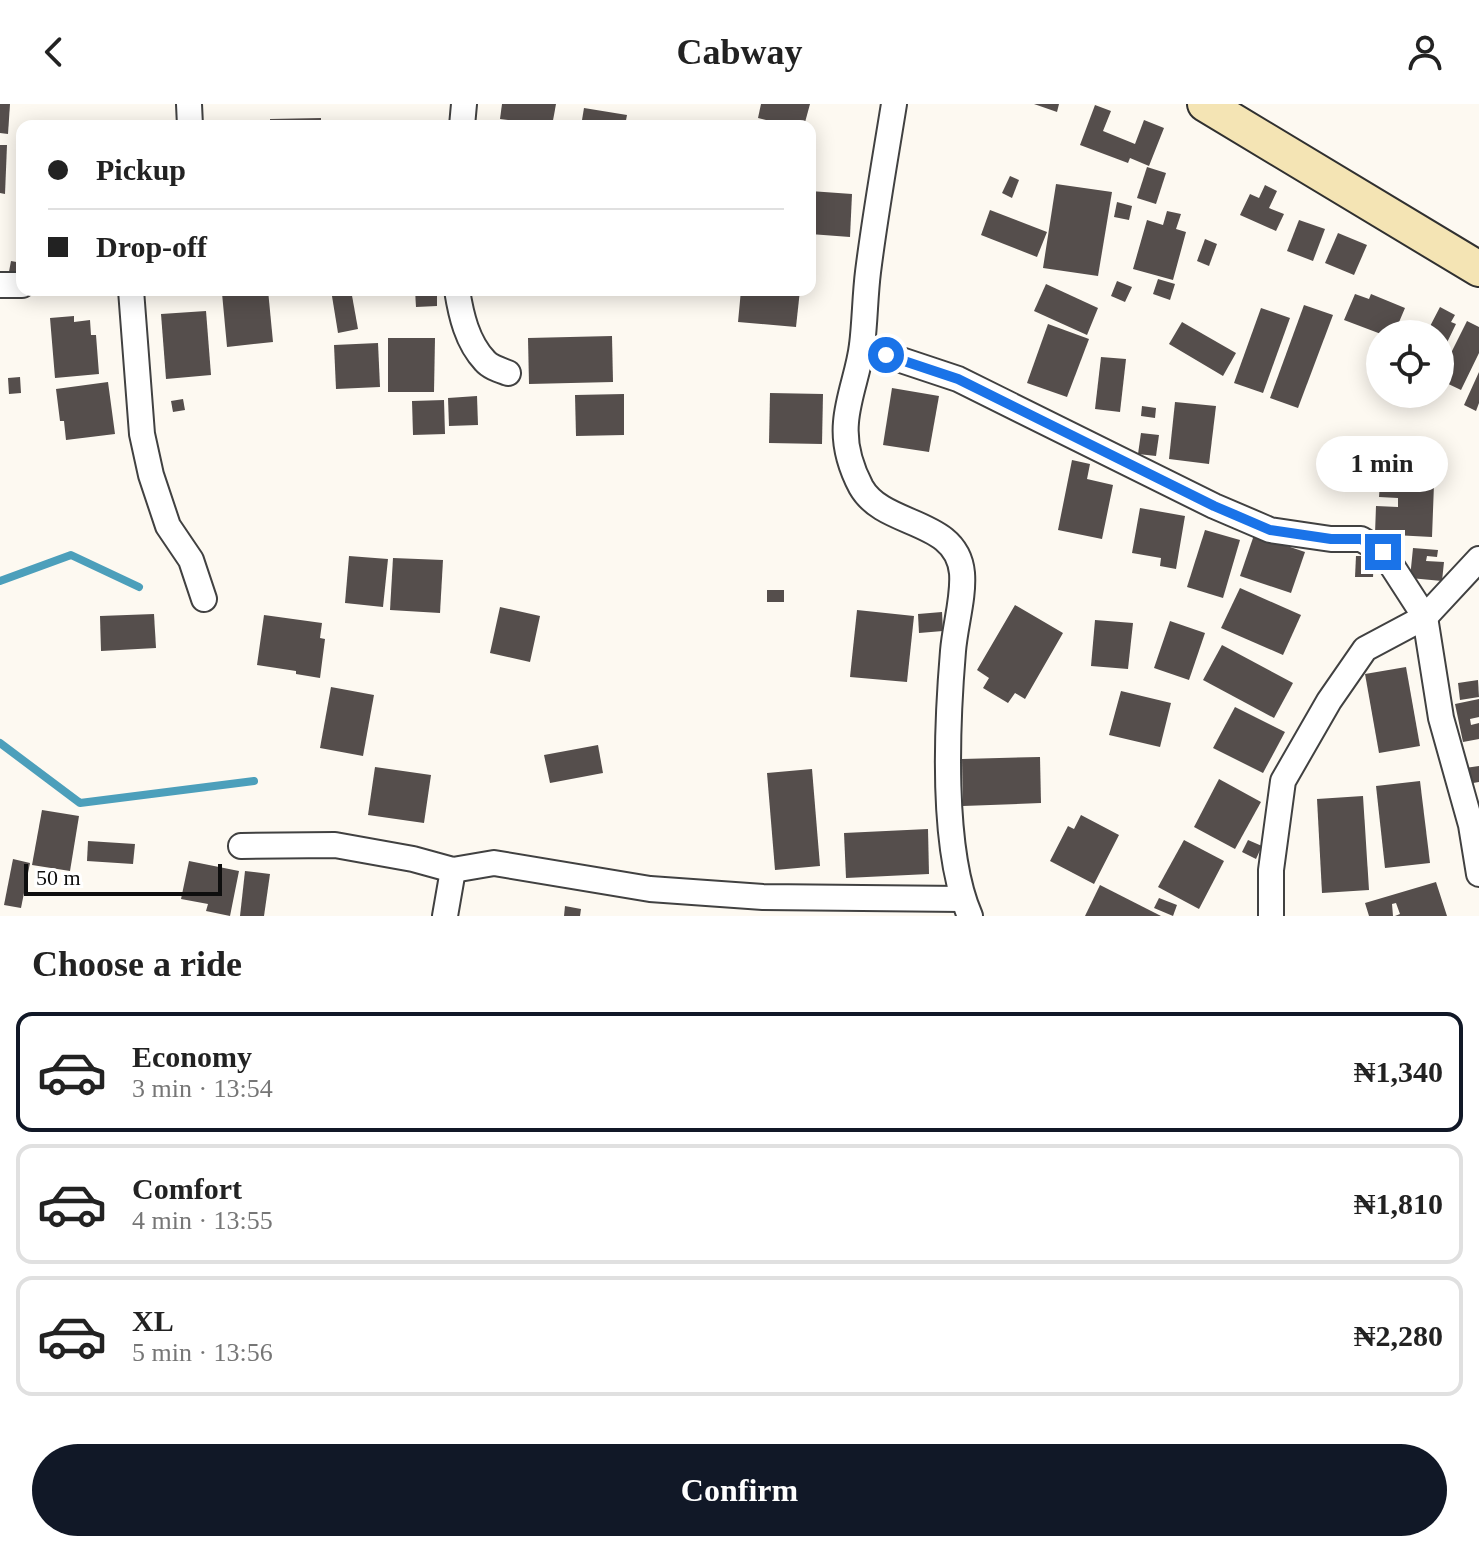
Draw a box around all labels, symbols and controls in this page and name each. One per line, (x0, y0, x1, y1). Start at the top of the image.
icon: back (32, 30, 76, 74)
icon: person (1403, 30, 1447, 74)
text: Cabway (676, 32, 803, 72)
text: Pickup (96, 153, 186, 186)
text: Drop-off (96, 230, 207, 263)
map controls (1366, 320, 1454, 408)
button: locate (1366, 320, 1454, 408)
route start (868, 337, 904, 373)
callout: 1 min (1317, 436, 1449, 492)
text: 1 min (1351, 449, 1413, 478)
route end (1365, 534, 1401, 570)
scale bar (24, 860, 222, 896)
text: 50 m (36, 865, 81, 890)
text: Choose a ride (32, 944, 242, 984)
icon: car (36, 1036, 108, 1108)
text: Economy (132, 1040, 252, 1073)
text: ₦1,340 (1354, 1055, 1443, 1088)
text: 3 min · 13:54 (132, 1074, 273, 1103)
icon: car (36, 1168, 108, 1240)
text: Comfort (132, 1172, 242, 1205)
text: ₦1,810 (1354, 1187, 1443, 1220)
text: 4 min · 13:55 (132, 1206, 273, 1235)
icon: car (36, 1300, 108, 1372)
text: XL (132, 1304, 174, 1337)
text: ₦2,280 (1354, 1319, 1443, 1352)
text: 5 min · 13:56 (132, 1338, 273, 1367)
button: Confirm (32, 1444, 1447, 1536)

